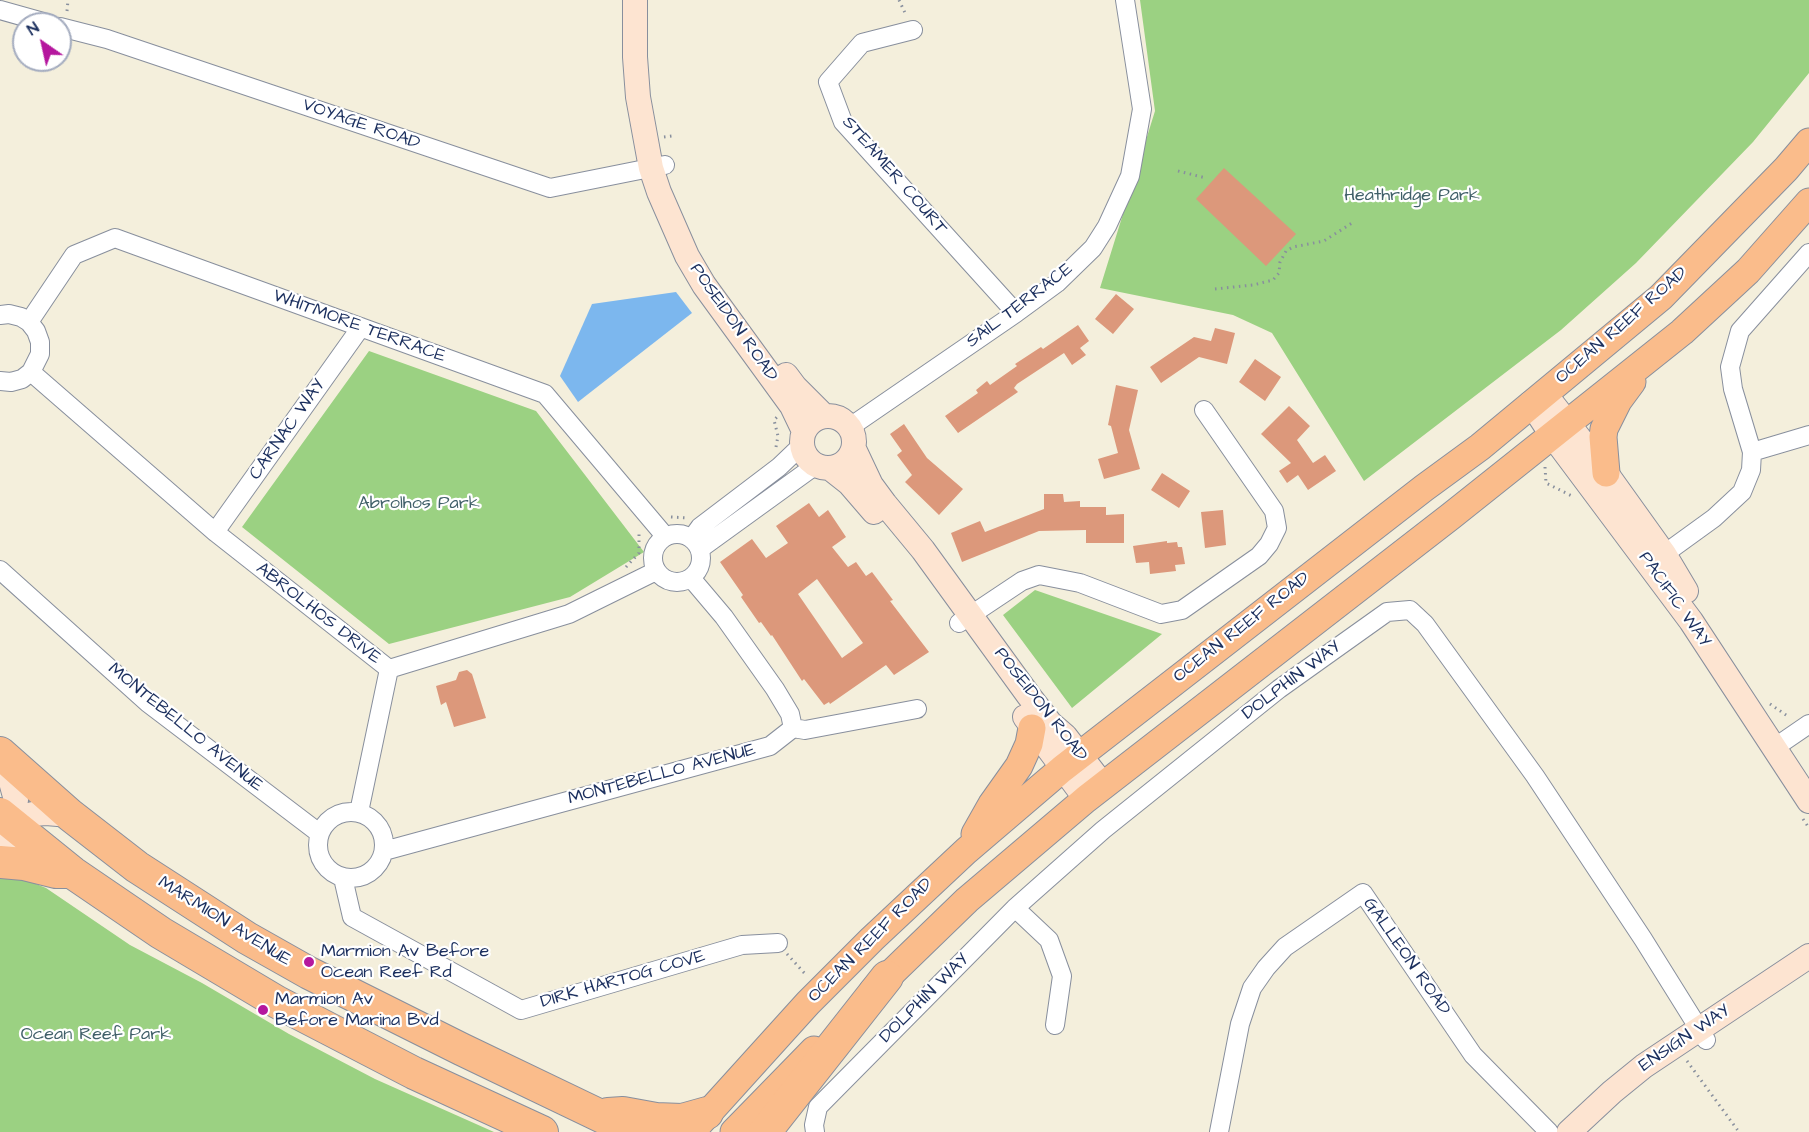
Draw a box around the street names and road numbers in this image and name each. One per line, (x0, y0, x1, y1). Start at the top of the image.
street label: VOYAGE ROAD (299, 95, 423, 155)
street label: STEAMER COURT (837, 112, 951, 240)
street label: SAIL TERRACE (962, 259, 1078, 353)
street label: POSEIDON ROAD (684, 260, 782, 386)
street label: OCEAN REEF ROAD (1552, 263, 1692, 389)
street label: WHITMORE TERRACE (270, 286, 448, 368)
street label: CARNAC WAY (245, 375, 331, 485)
street label: PACIFIC WAY (1633, 548, 1715, 652)
street label: ABROLHOS DRIVE (251, 559, 385, 669)
street label: OCEAN REEF ROAD (1169, 568, 1315, 688)
street label: DOLPHIN WAY (1238, 637, 1346, 725)
street label: POSEIDON ROAD (989, 644, 1091, 766)
street label: MONTEBELLO AVENUE (103, 659, 267, 797)
street label: MONTEBELLO AVENUE (566, 740, 758, 810)
street label: MARMION AVENUE (153, 872, 295, 972)
street label: OCEAN REEF ROAD (804, 874, 938, 1008)
street label: GALLEON ROAD (1358, 894, 1454, 1020)
street label: DIRK HARTOG COVE (538, 946, 708, 1014)
street label: DOLPHIN WAY (876, 950, 974, 1048)
street label: ENSIGN WAY (1635, 1001, 1735, 1077)

